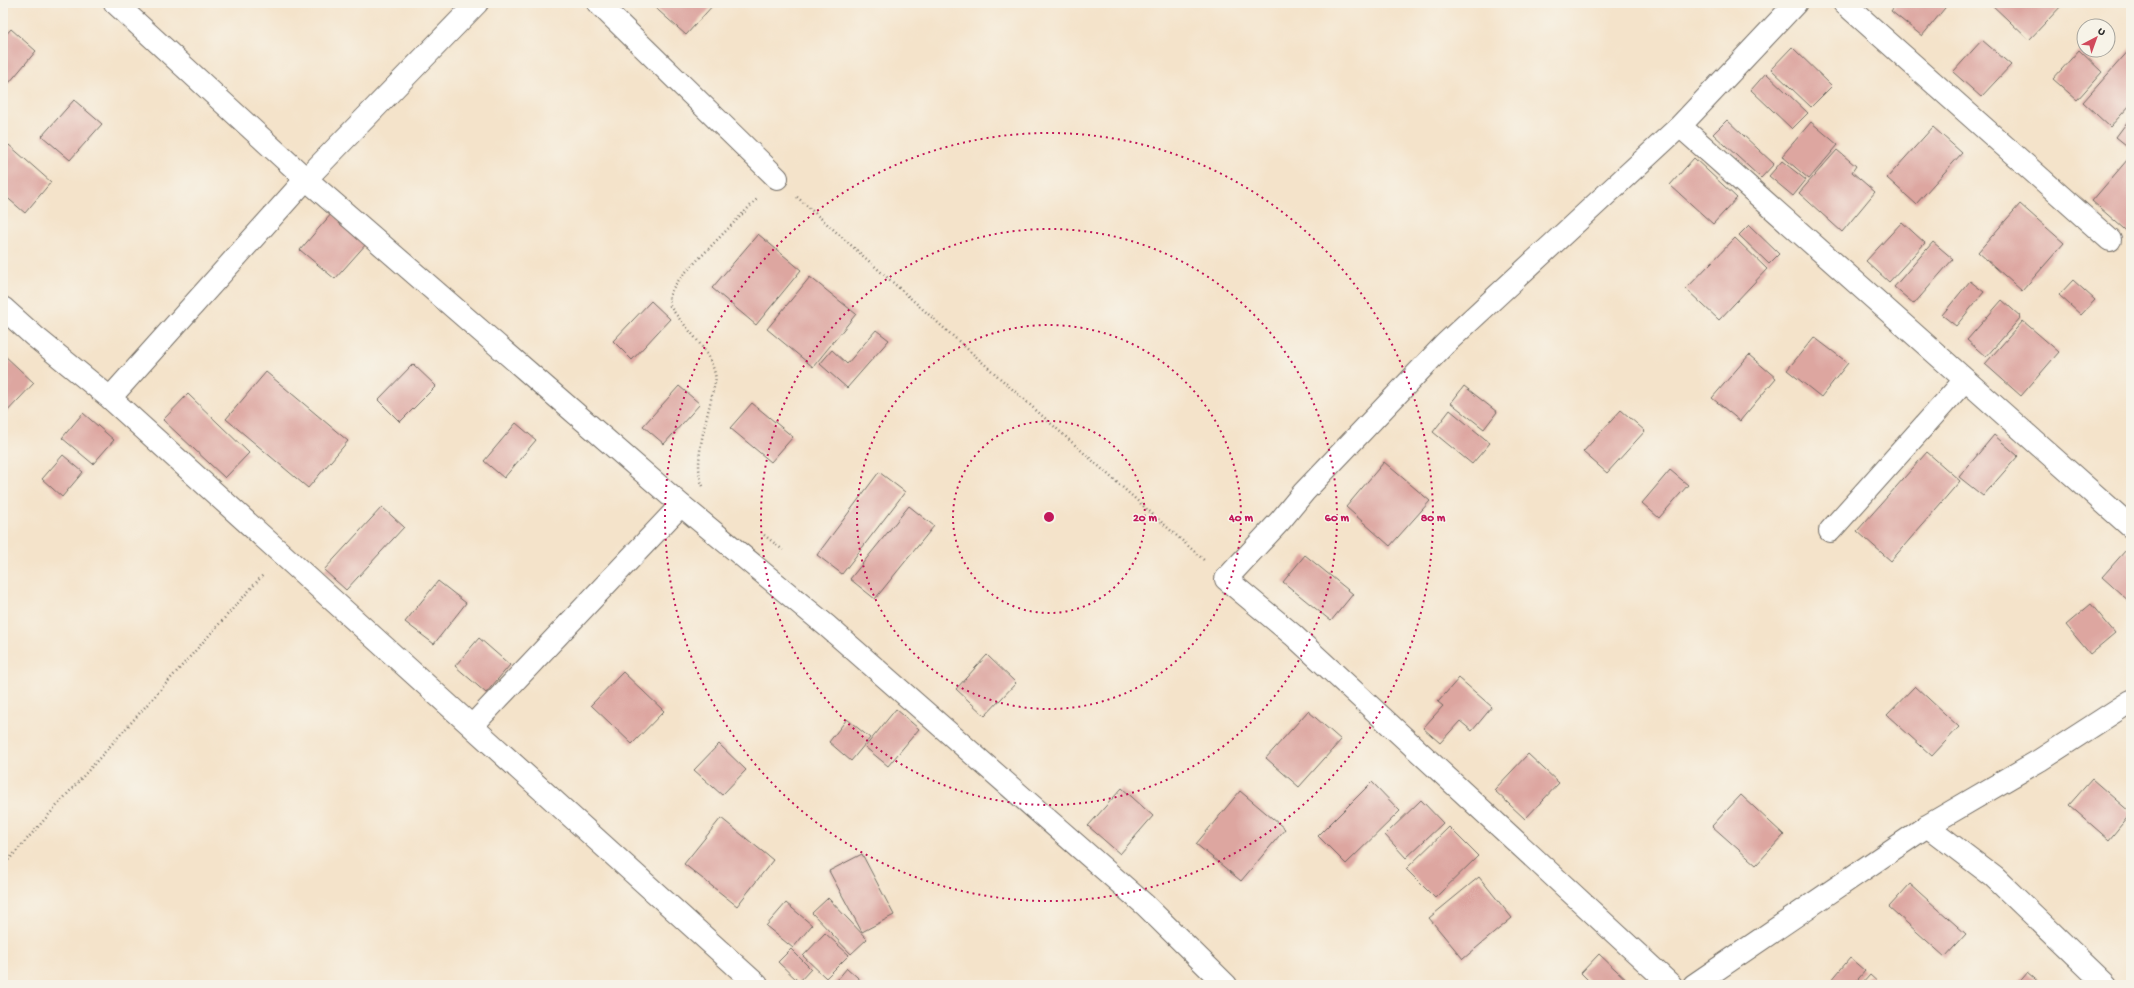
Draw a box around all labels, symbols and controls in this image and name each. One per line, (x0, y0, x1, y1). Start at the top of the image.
north arrow (2076, 18, 2116, 58)
text: U (2095, 25, 2108, 39)
centre of rings (1042, 510, 1056, 524)
text: 20 m (1133, 512, 1158, 526)
text: 40 m (1228, 512, 1253, 526)
text: 60 m (1325, 512, 1350, 526)
text: 80 m (1421, 512, 1446, 526)

